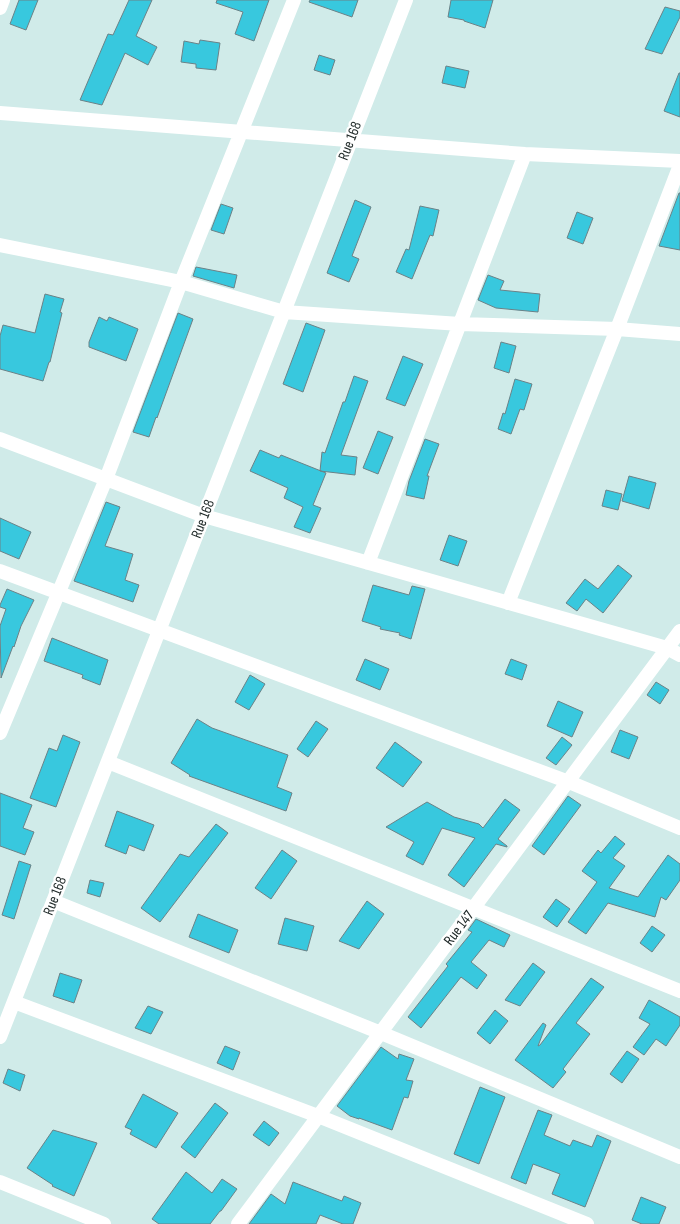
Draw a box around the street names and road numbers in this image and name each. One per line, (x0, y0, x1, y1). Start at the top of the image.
street label: Rue 168 (334, 119, 366, 163)
street label: Rue 168 (187, 497, 219, 541)
street label: Rue 168 (39, 874, 71, 918)
street label: Rue 147 (440, 907, 478, 949)

